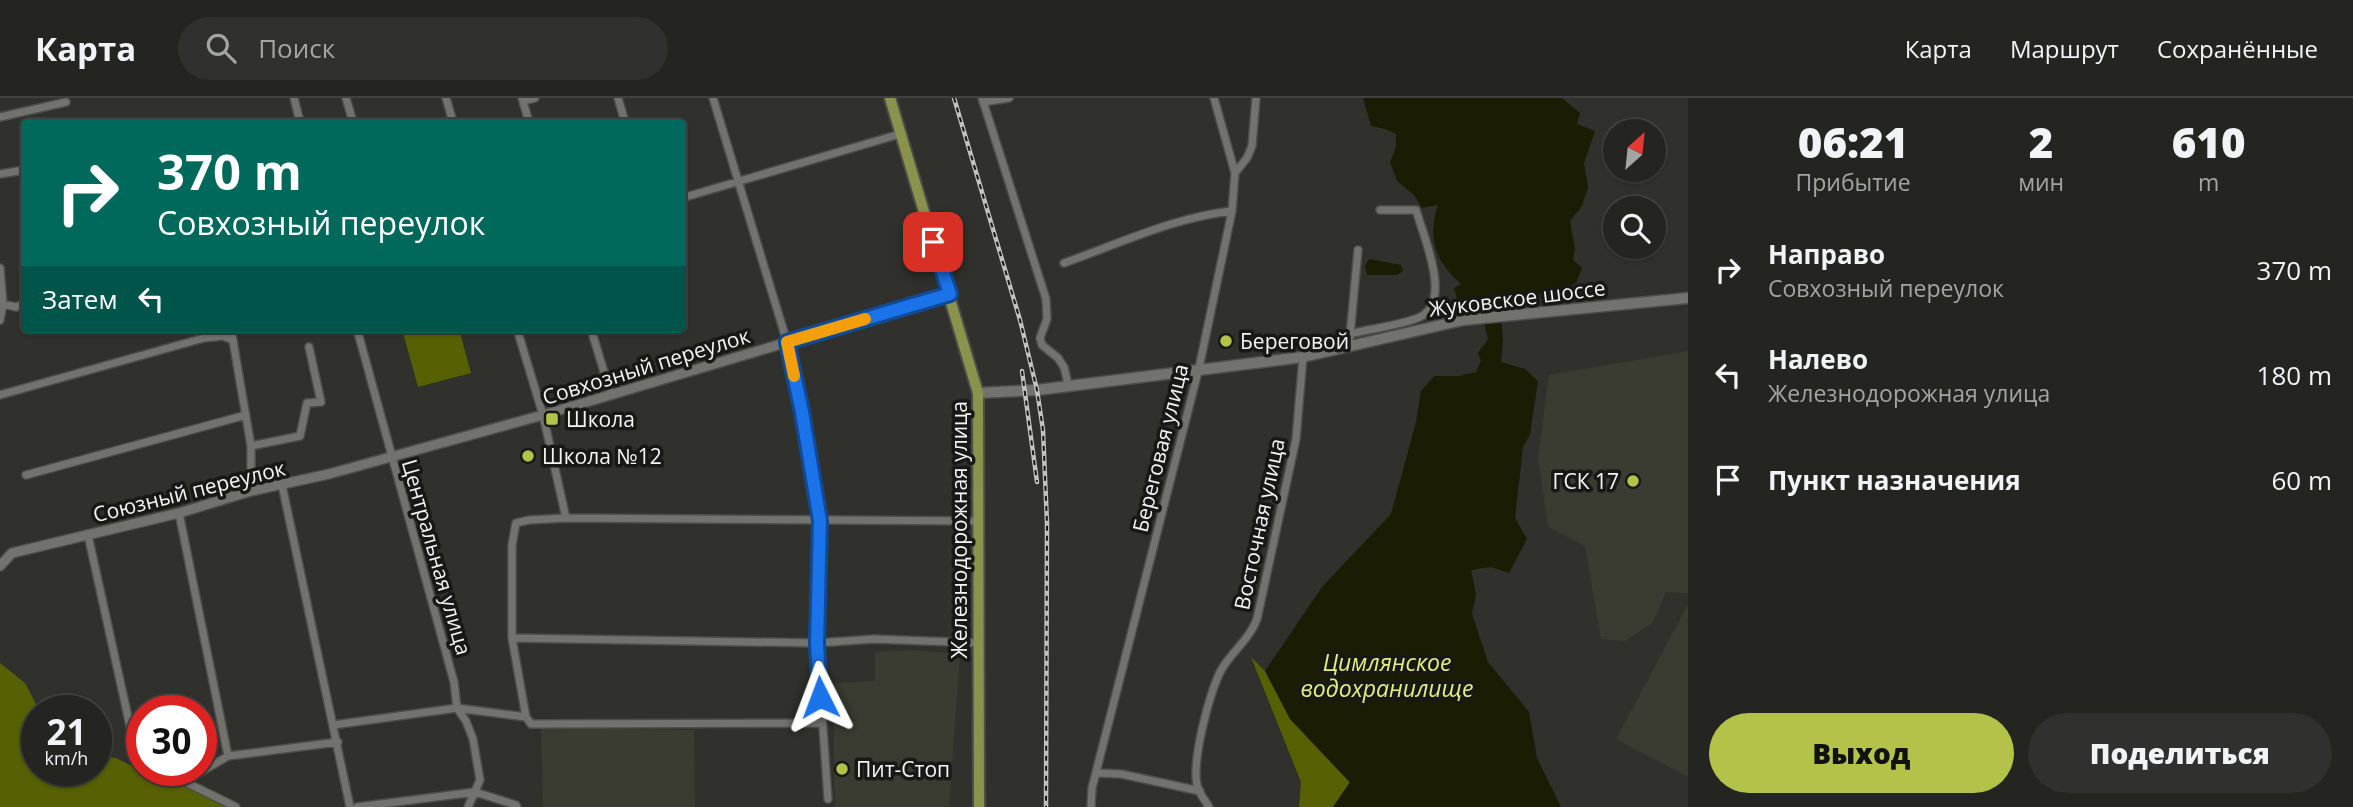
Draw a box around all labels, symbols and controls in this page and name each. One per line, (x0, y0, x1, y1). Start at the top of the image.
search box (178, 17, 668, 80)
text: Карта (35, 26, 136, 71)
icon: search (202, 29, 240, 67)
text: Поиск (258, 30, 335, 66)
text: Карта (1905, 32, 1972, 65)
text: Маршрут (2010, 32, 2119, 65)
text: Сохранённые (2157, 32, 2318, 65)
text: 06:21 (1798, 113, 1908, 170)
text: 2 (2029, 113, 2053, 170)
text: 610 (2172, 113, 2245, 170)
north arrow (1603, 119, 1666, 182)
map controls (1603, 119, 1666, 259)
text: 370 m (157, 138, 302, 204)
icon: right (42, 147, 133, 238)
text: Прибытие (1795, 166, 1911, 198)
text: мин (2018, 166, 2064, 198)
text: m (2198, 166, 2219, 198)
button: search (1603, 196, 1666, 259)
text: Совхозный переулок (157, 201, 485, 244)
pin (903, 212, 963, 272)
icon: arrive (914, 223, 952, 261)
text: Направо (1768, 236, 1885, 272)
icon: right (1709, 251, 1747, 289)
text: 370 m (2257, 252, 2332, 288)
text: Совхозный переулок (1768, 272, 2004, 304)
street label: Жуковское шоссе (1427, 273, 1607, 323)
icon: left (132, 280, 170, 318)
text: Затем (42, 281, 118, 317)
street label: Совхозный переулок (539, 321, 753, 411)
place label: Береговой (1240, 327, 1349, 355)
marker: Береговой (1218, 333, 1234, 349)
text: Налево (1768, 341, 1868, 377)
icon: left (1709, 356, 1747, 394)
text: 180 m (2257, 357, 2332, 393)
street label: Береговая улица (1126, 361, 1194, 535)
text: Железнодорожная улица (1768, 377, 2050, 409)
street label: Железнодорожная улица (945, 401, 973, 659)
place label: Школа (566, 405, 635, 433)
marker: Школа (544, 411, 560, 427)
street label: Восточная улица (1227, 436, 1291, 612)
place label: Школа №12 (542, 442, 662, 470)
marker: Школа №12 (520, 448, 536, 464)
street label: Союзный переулок (90, 454, 288, 528)
street label: Центральная улица (396, 456, 478, 658)
icon: arrive (1709, 461, 1747, 499)
text: Пункт назначения (1768, 462, 2021, 498)
text: 60 m (2271, 462, 2332, 498)
place label: ГСК 17 (1553, 467, 1619, 495)
marker: ГСК 17 (1625, 473, 1641, 489)
water label: Цимлянское водохранилище (1300, 646, 1474, 704)
position arrow (783, 660, 857, 734)
speed limit sign: 30 (126, 695, 217, 786)
text: 21 (46, 708, 87, 755)
button: Выход (1709, 713, 2014, 793)
button: Поделиться (2028, 713, 2332, 793)
text: km/h (45, 746, 88, 770)
place label: Пит-Стоп (856, 755, 950, 783)
marker: Пит-Стоп (834, 761, 850, 777)

